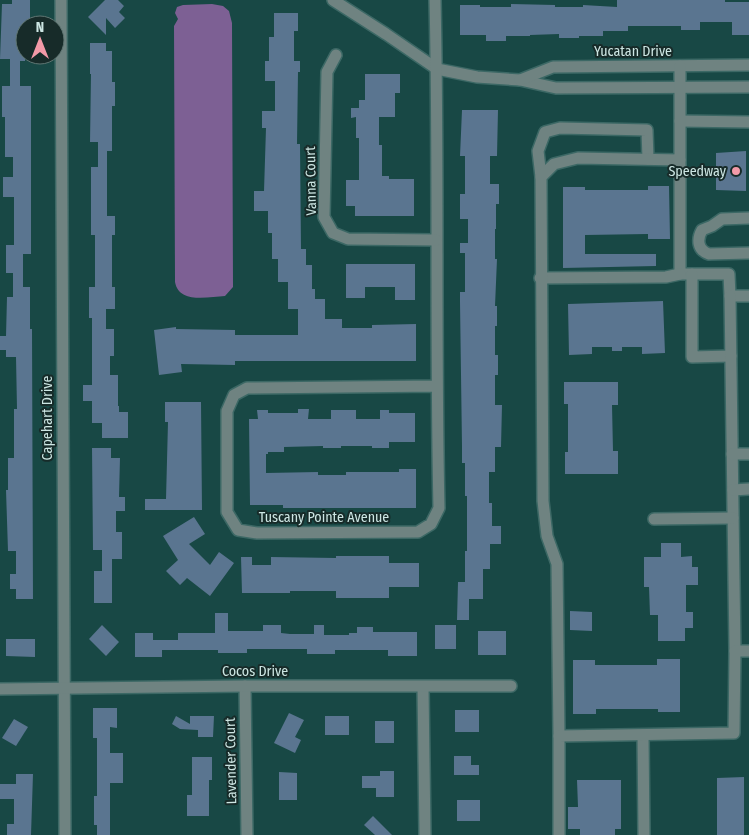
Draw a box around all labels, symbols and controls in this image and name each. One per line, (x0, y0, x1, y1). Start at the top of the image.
north arrow (15, 15, 65, 65)
text: N (36, 19, 44, 36)
street label: Yucatan Drive (594, 43, 672, 60)
street label: Vanna Court (302, 146, 320, 216)
place label: Speedway (668, 163, 727, 180)
marker: Speedway (730, 165, 742, 177)
street label: Capehart Drive (39, 376, 56, 460)
street label: Tuscany Pointe Avenue (259, 509, 389, 526)
street label: Cocos Drive (222, 663, 288, 680)
street label: Lavender Court (222, 717, 240, 805)

